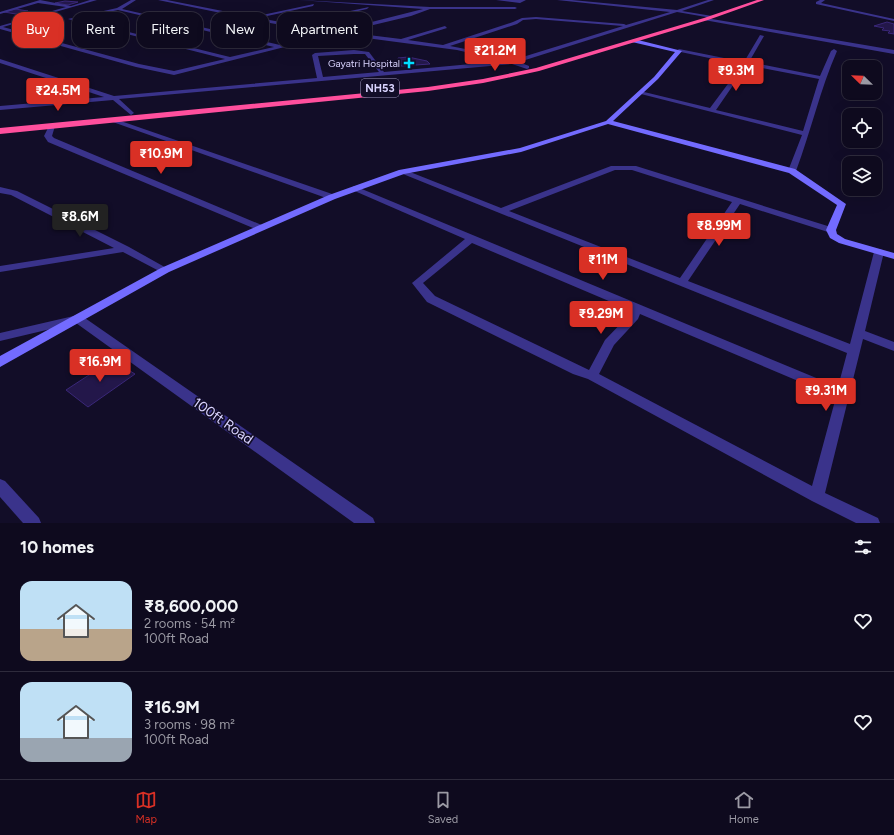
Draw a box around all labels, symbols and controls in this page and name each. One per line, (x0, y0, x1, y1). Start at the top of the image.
chip: Buy (12, 12, 64, 48)
chip: Rent (72, 12, 129, 48)
chip: Filters (137, 12, 203, 48)
chip: New (211, 12, 269, 48)
chip: Apartment (277, 12, 372, 48)
pin: ₹21.2M (462, 38, 528, 72)
text: ₹21.2M (474, 43, 516, 58)
place label: Gayatri Hospital (328, 57, 400, 70)
marker: Gayatri Hospital (403, 57, 415, 69)
pin: ₹9.3M (708, 58, 764, 92)
north arrow (842, 60, 882, 100)
map controls (842, 60, 882, 196)
text: ₹9.3M (718, 63, 754, 78)
pin: ₹24.5M (25, 78, 91, 112)
road number: NH53 (361, 79, 399, 97)
text: ₹24.5M (35, 83, 81, 98)
button: locate (842, 108, 882, 148)
pin: ₹10.9M (128, 141, 194, 175)
text: ₹10.9M (139, 146, 183, 161)
button: layers (842, 156, 882, 196)
pin: ₹8.6M (52, 204, 108, 238)
text: ₹8.6M (61, 209, 99, 224)
pin: ₹8.99M (686, 213, 752, 247)
text: ₹8.99M (696, 218, 742, 233)
pin: ₹11M (579, 247, 627, 281)
text: ₹11M (588, 252, 618, 267)
pin: ₹9.29M (568, 301, 634, 335)
text: ₹9.29M (579, 306, 623, 321)
pin: ₹16.9M (67, 349, 133, 383)
text: ₹16.9M (79, 354, 121, 369)
pin: ₹9.31M (793, 378, 859, 412)
text: ₹9.31M (805, 383, 847, 398)
street label: 100ft Road (190, 394, 256, 448)
icon: filters (852, 536, 874, 558)
text: 10 homes (20, 537, 94, 557)
text: ₹8,600,000 (144, 596, 238, 616)
icon: home (52, 597, 100, 645)
icon: heart (852, 610, 874, 632)
text: 2 rooms · 54 m² (144, 616, 235, 631)
text: 100ft Road (144, 631, 209, 646)
text: ₹16.9M (144, 697, 200, 717)
icon: home (52, 698, 100, 746)
icon: heart (852, 711, 874, 733)
text: 3 rooms · 98 m² (144, 717, 235, 732)
text: 100ft Road (144, 732, 209, 747)
tab: Map (135, 789, 157, 826)
tab: Saved (428, 789, 458, 826)
tab: Home (729, 789, 759, 826)

